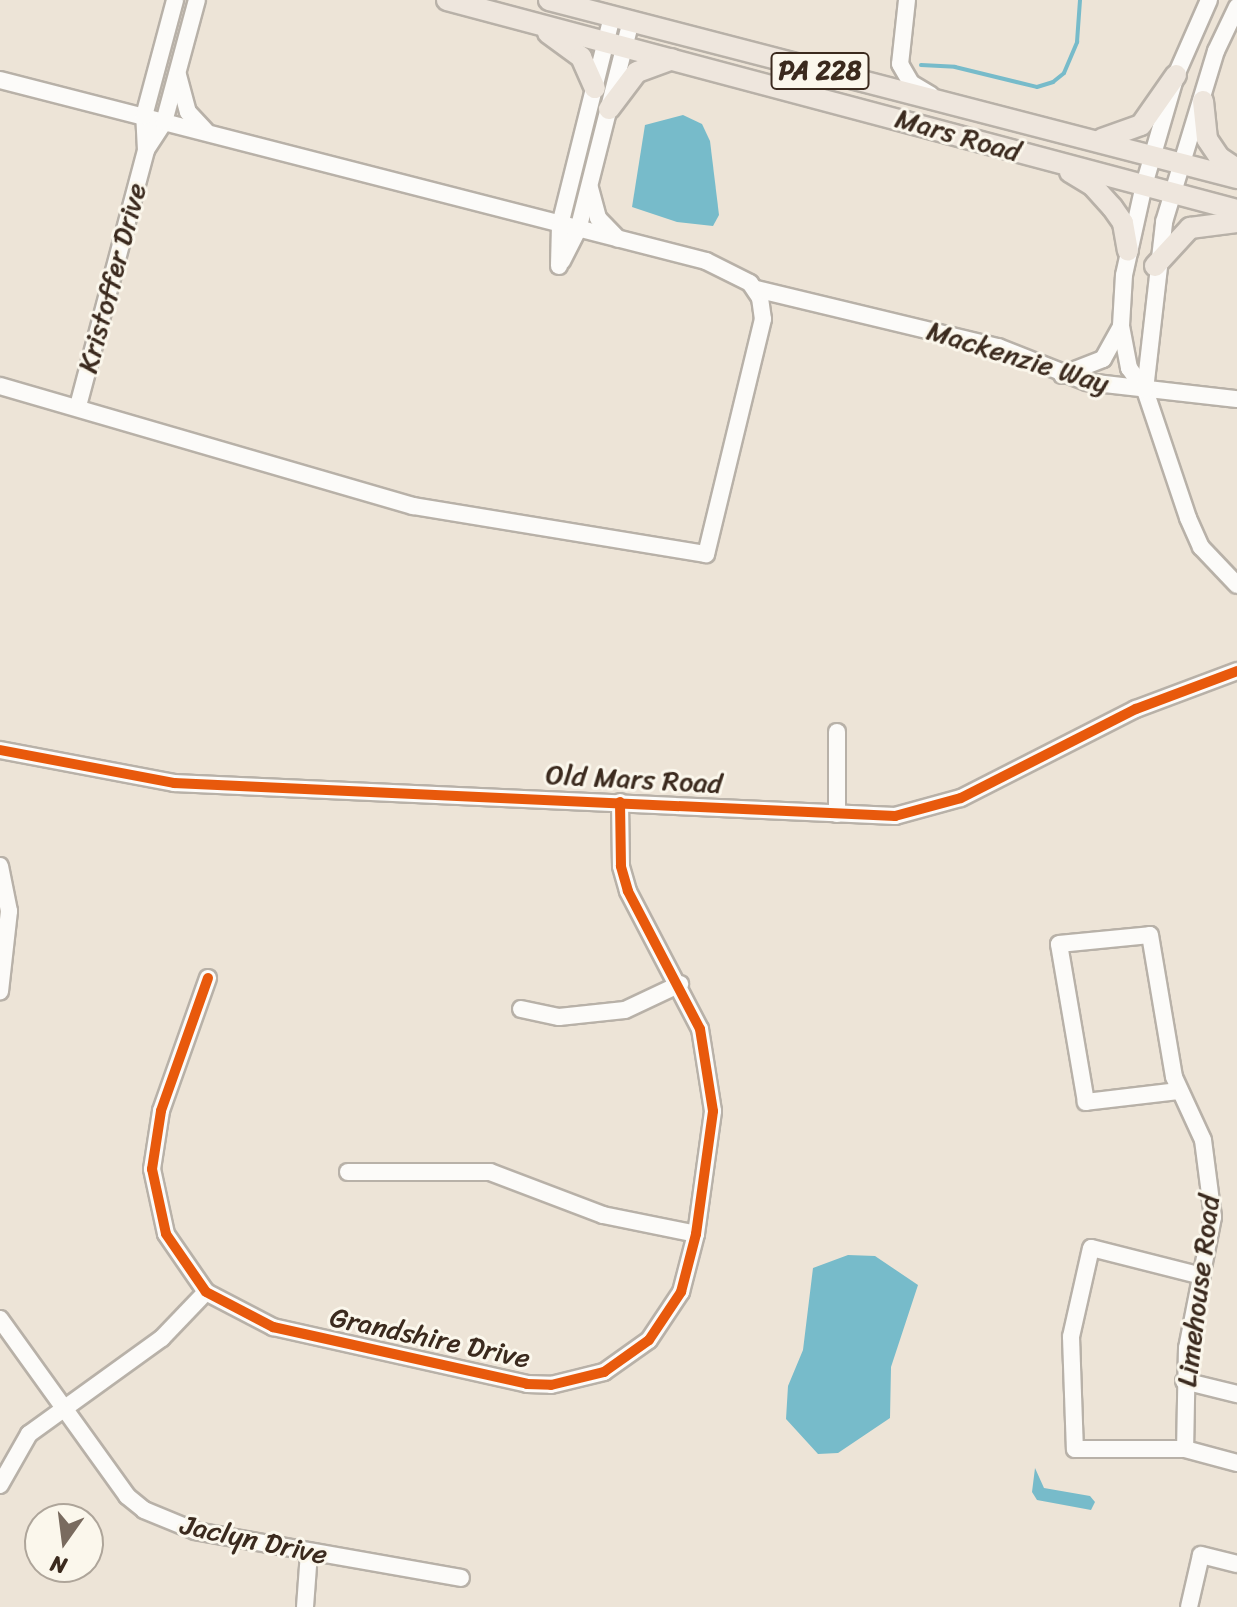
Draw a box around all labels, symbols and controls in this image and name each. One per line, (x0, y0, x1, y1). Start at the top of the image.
road number: PA 228 (770, 49, 870, 93)
street label: Mars Road (892, 101, 1024, 169)
street label: Kristoffer Drive (71, 179, 153, 377)
street label: Mackenzie Way (923, 313, 1113, 401)
street label: Old Mars Road (545, 758, 723, 800)
street label: Limehouse Road (1170, 1193, 1226, 1389)
street label: Grandshire Drive (327, 1300, 533, 1376)
north arrow (24, 1503, 104, 1583)
street label: Jaclyn Drive (178, 1508, 330, 1572)
text: N (46, 1544, 71, 1586)

